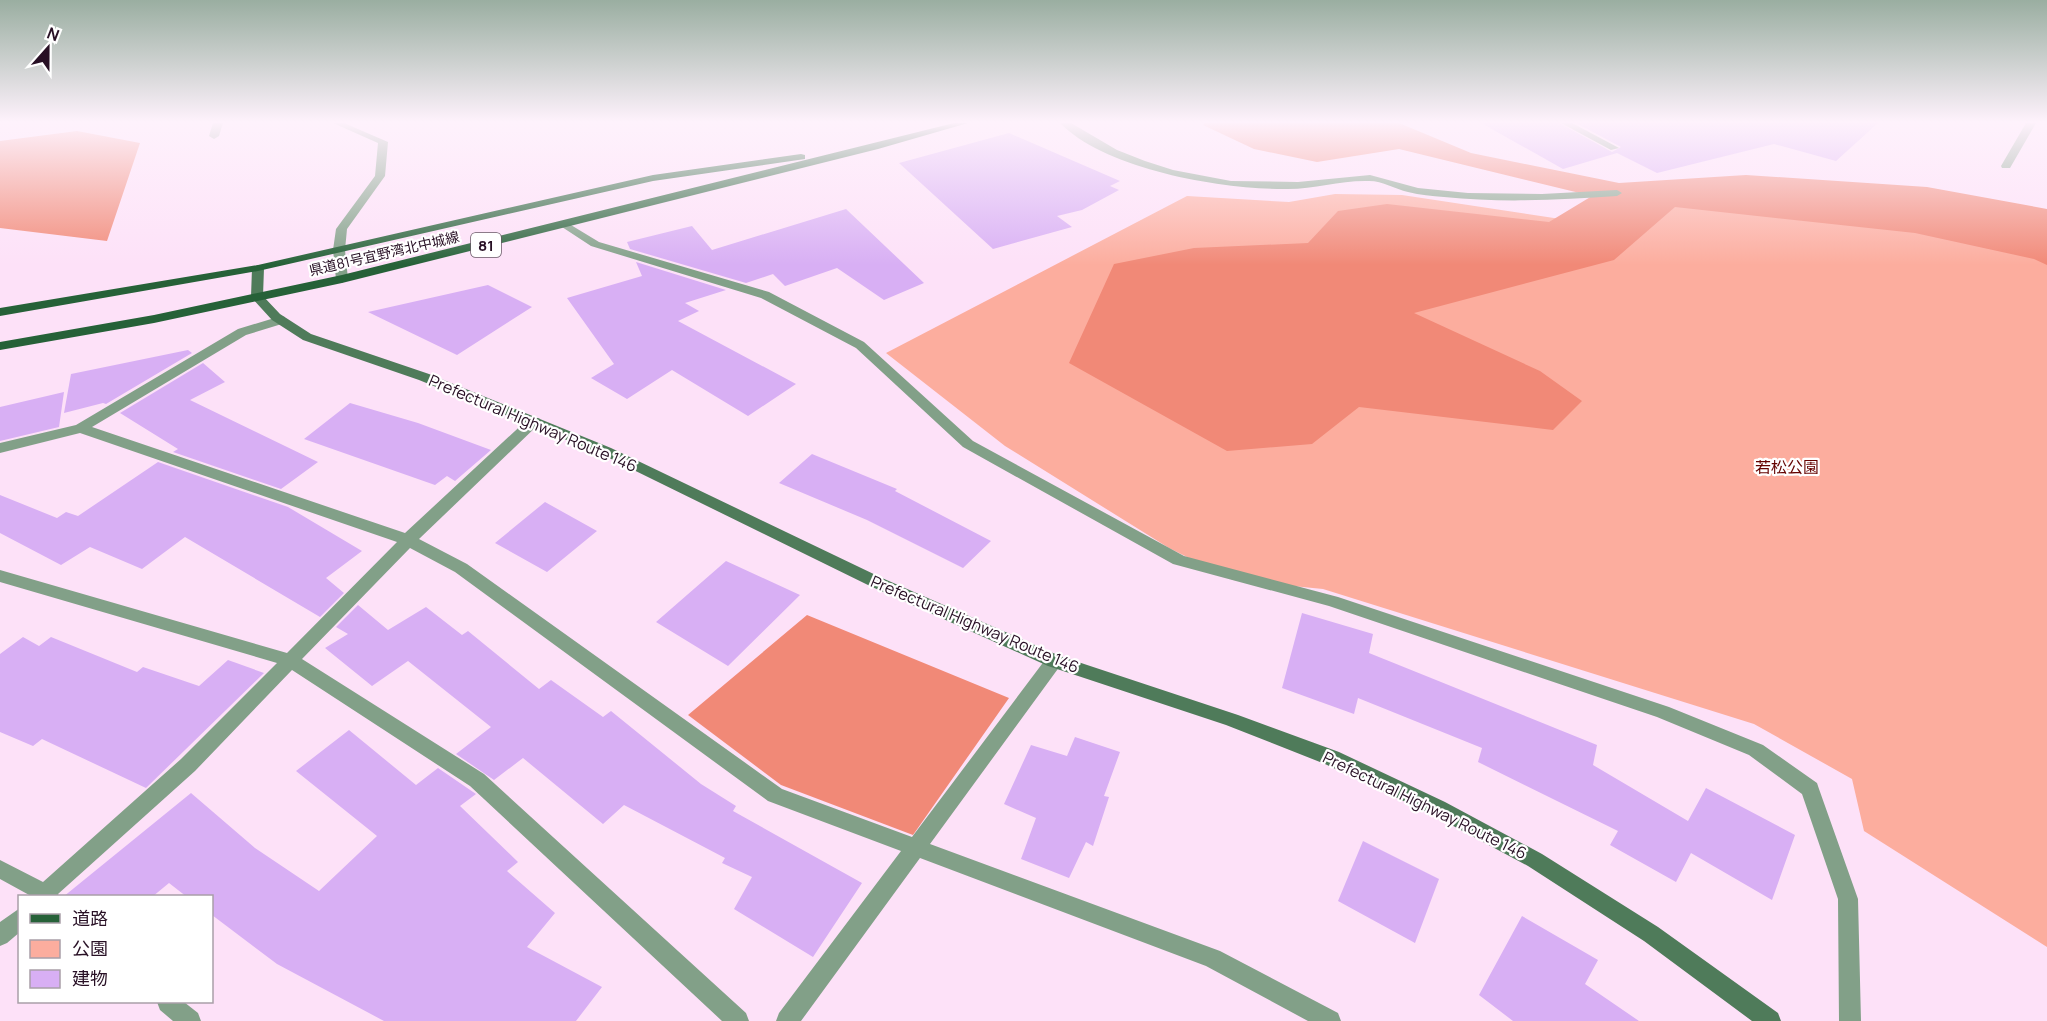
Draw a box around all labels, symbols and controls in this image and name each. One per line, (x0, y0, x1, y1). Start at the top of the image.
north arrow (18, 18, 78, 78)
text: N (44, 22, 63, 46)
street label: 県道81号宜野湾北中城線 (307, 226, 461, 280)
road number: 81 (471, 233, 501, 257)
street label: Prefectural Highway Route 146 (426, 369, 640, 477)
park label: 若松公園 (1755, 456, 1819, 478)
street label: Prefectural Highway Route 146 (868, 570, 1082, 678)
street label: Prefectural Highway Route 146 (1319, 746, 1531, 864)
legend (18, 895, 213, 1003)
text: 道路 (72, 906, 108, 930)
text: 公園 (72, 936, 108, 960)
text: 建物 (72, 966, 108, 990)

